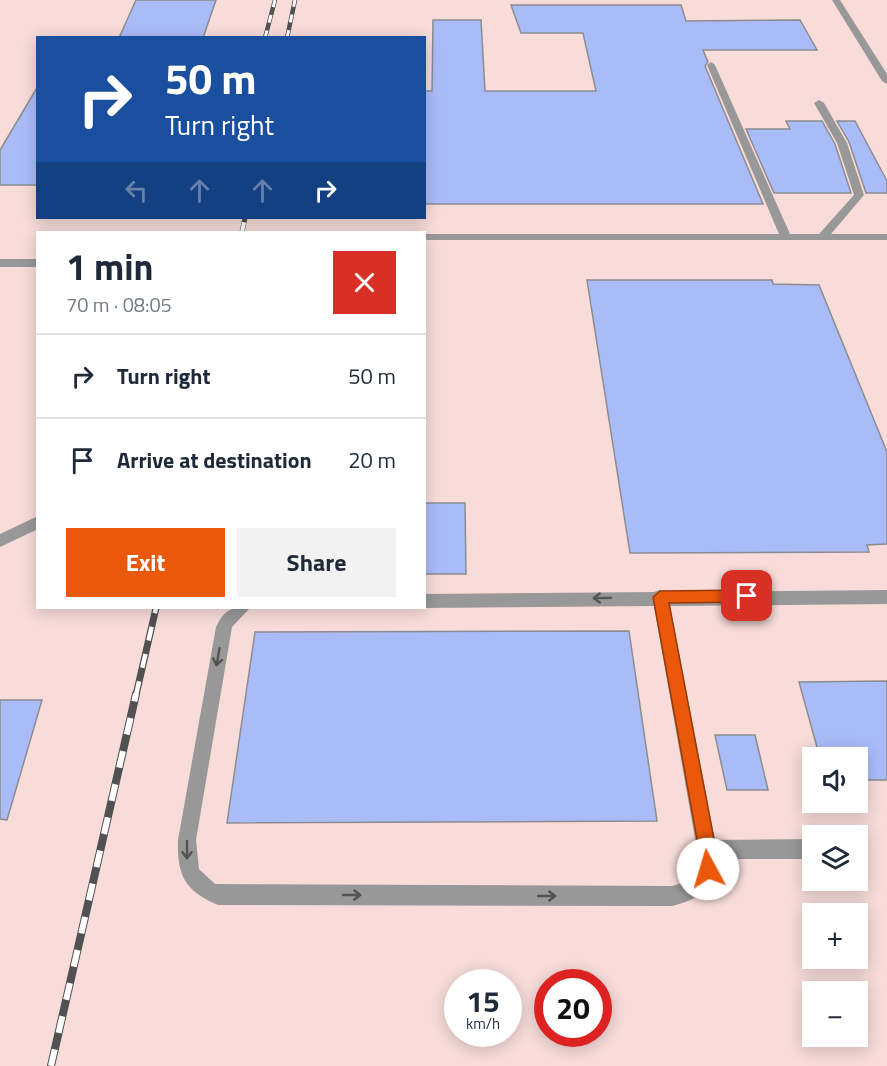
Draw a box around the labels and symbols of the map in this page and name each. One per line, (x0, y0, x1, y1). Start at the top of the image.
pin (721, 570, 772, 621)
one-way arrow (592, 592, 612, 604)
one-way arrow (213, 647, 224, 667)
position arrow (676, 837, 740, 901)
one-way arrow (181, 839, 193, 859)
one-way arrow (341, 889, 361, 901)
one-way arrow (536, 890, 556, 902)
speed limit sign: 20 (534, 969, 612, 1047)

